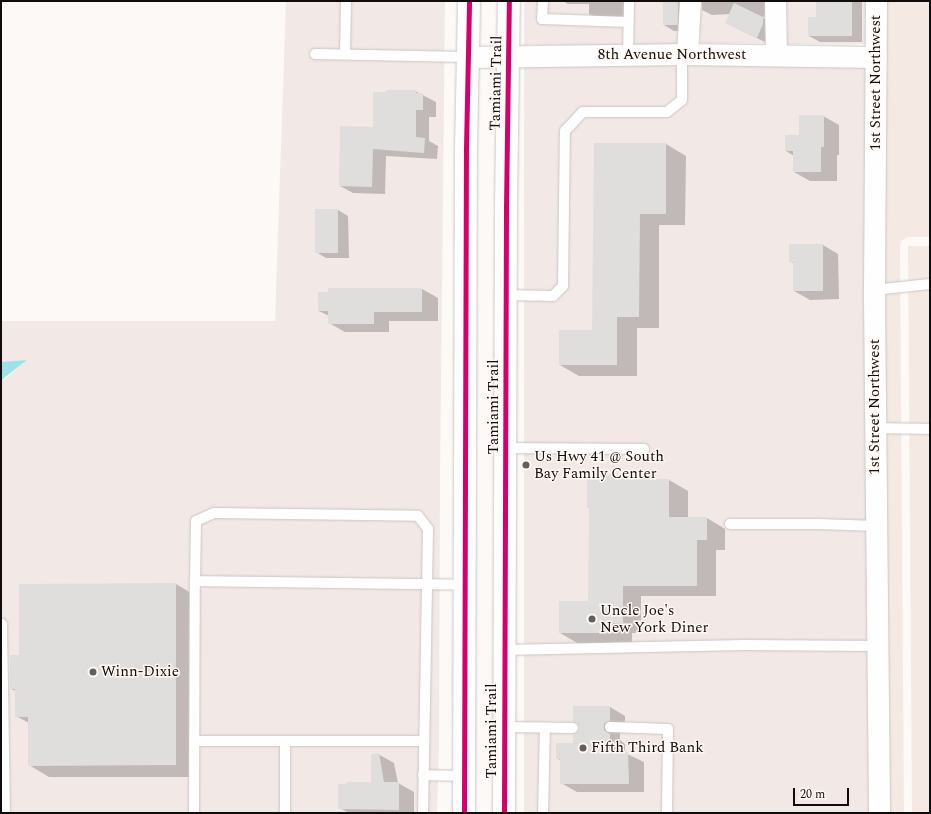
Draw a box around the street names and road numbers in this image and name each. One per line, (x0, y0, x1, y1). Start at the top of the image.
street label: 1st Street Northwest (867, 15, 885, 151)
street label: Tamiami Trail (486, 35, 506, 131)
street label: 8th Avenue Northwest (598, 46, 746, 64)
street label: 1st Street Northwest (866, 339, 884, 475)
street label: Tamiami Trail (485, 359, 503, 455)
street label: Tamiami Trail (483, 683, 501, 779)

